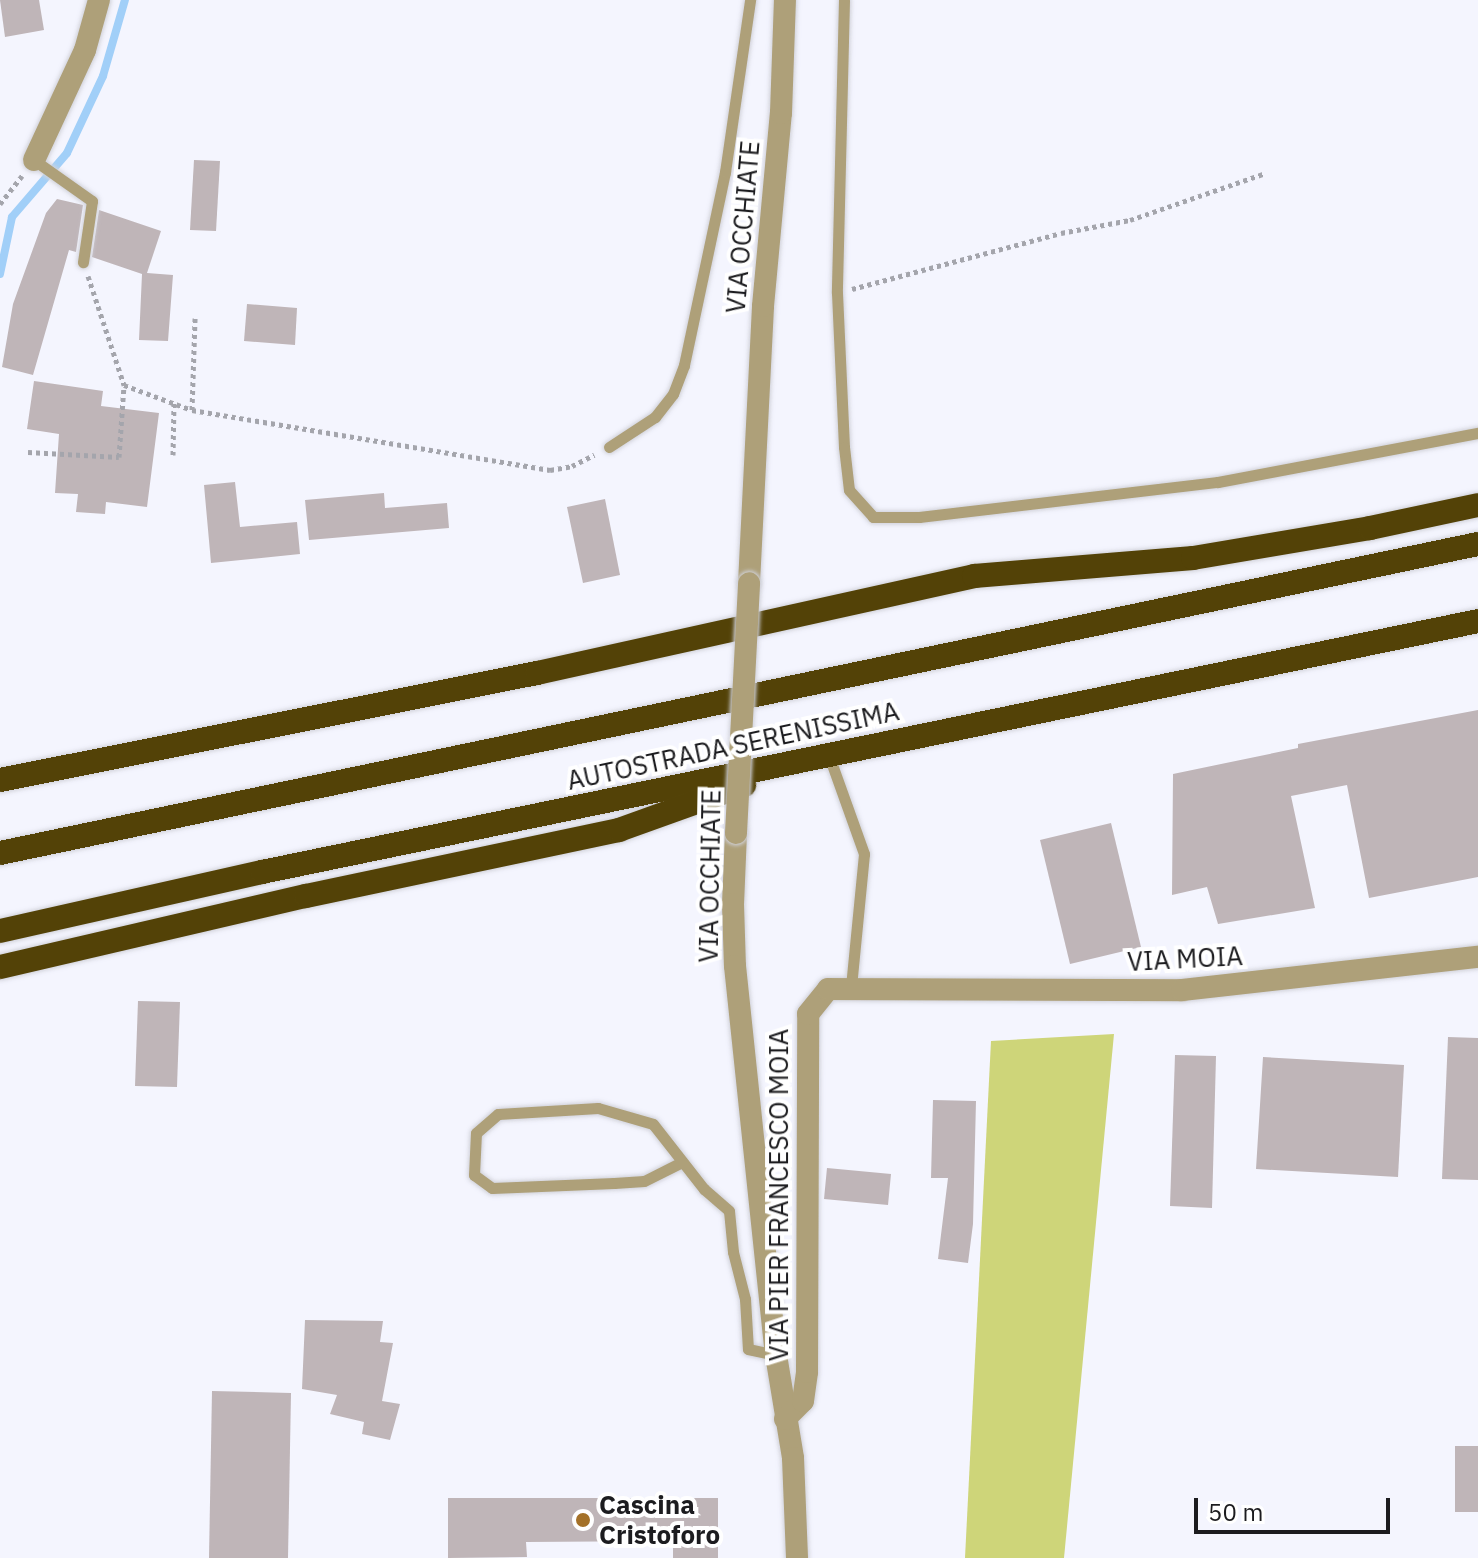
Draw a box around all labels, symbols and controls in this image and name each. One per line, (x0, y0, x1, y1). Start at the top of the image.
street label: VIA OCCHIATE (720, 139, 766, 315)
street label: AUTOSTRADA SERENISSIMA (564, 696, 902, 796)
street label: VIA OCCHIATE (693, 789, 727, 963)
street label: VIA MOIA (1126, 940, 1244, 978)
street label: VIA PIER FRANCESCO MOIA (763, 1029, 795, 1361)
scale bar (1198, 1482, 1394, 1532)
place label: Cascina Cristoforo (599, 1489, 720, 1550)
text: 50 m (1208, 1496, 1263, 1528)
marker: Cascina Cristoforo (574, 1511, 592, 1529)

